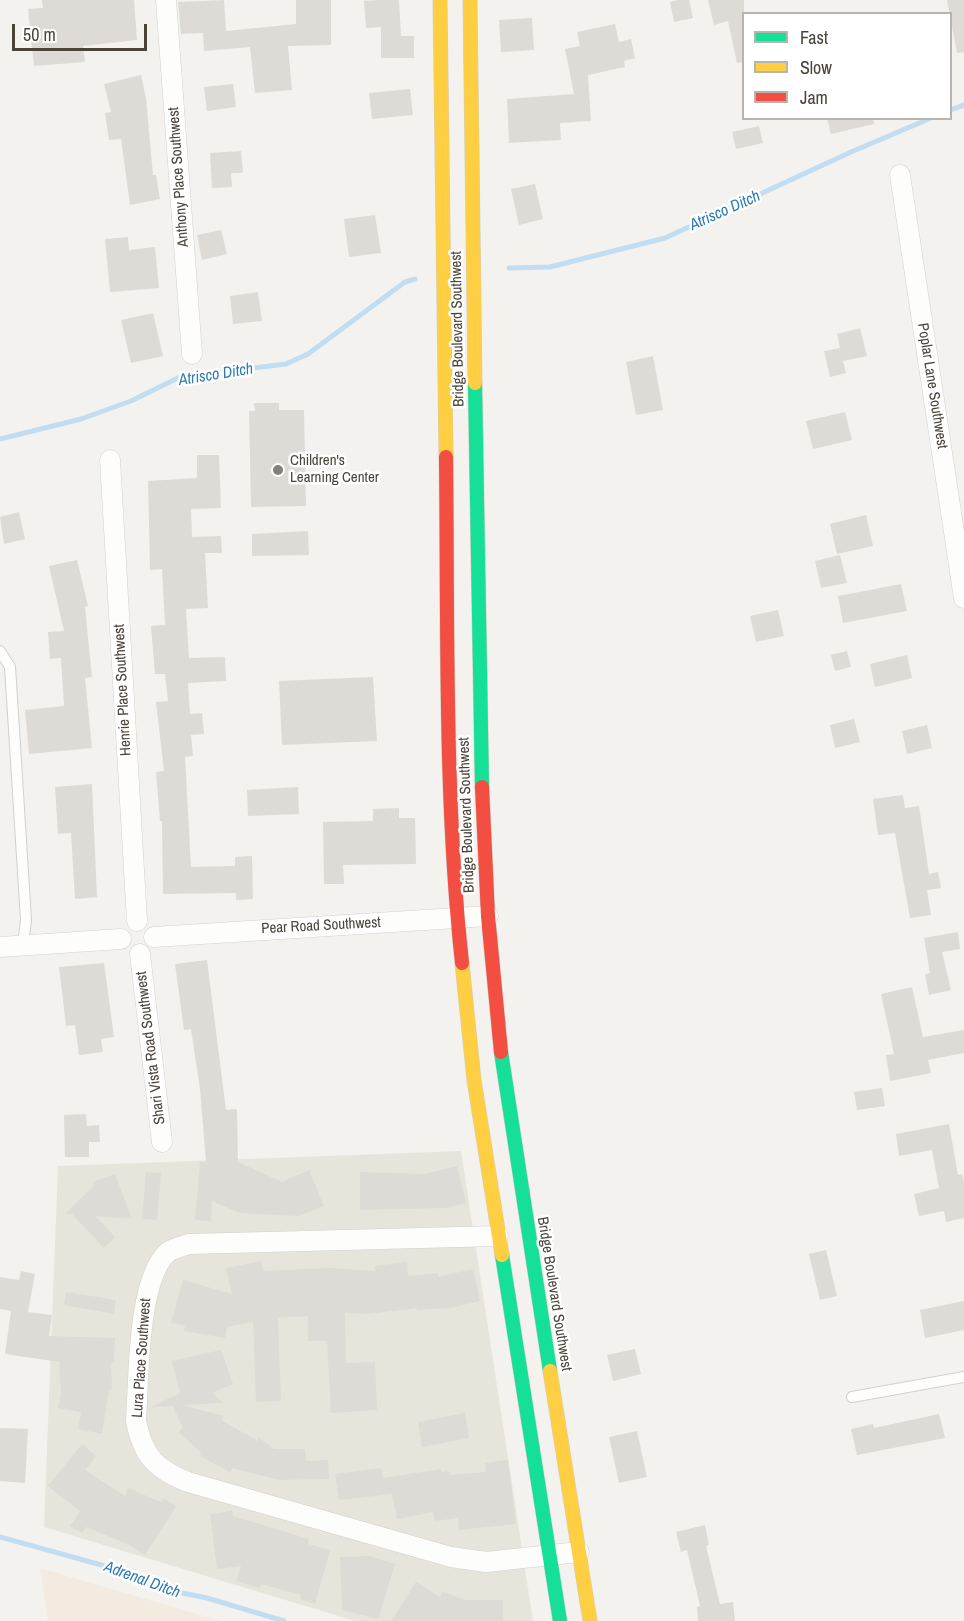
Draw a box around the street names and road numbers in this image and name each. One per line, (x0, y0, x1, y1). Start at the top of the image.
street label: Anthony Place Southwest (165, 106, 193, 248)
street label: Bridge Boulevard Southwest (448, 251, 468, 407)
street label: Poplar Lane Southwest (913, 322, 951, 450)
street label: Henrie Place Southwest (111, 624, 135, 756)
street label: Bridge Boulevard Southwest (455, 737, 479, 893)
street label: Pear Road Southwest (261, 914, 381, 938)
street label: Shari Vista Road Southwest (133, 970, 169, 1126)
street label: Bridge Boulevard Southwest (533, 1216, 575, 1372)
street label: Lura Place Southwest (129, 1298, 155, 1418)

